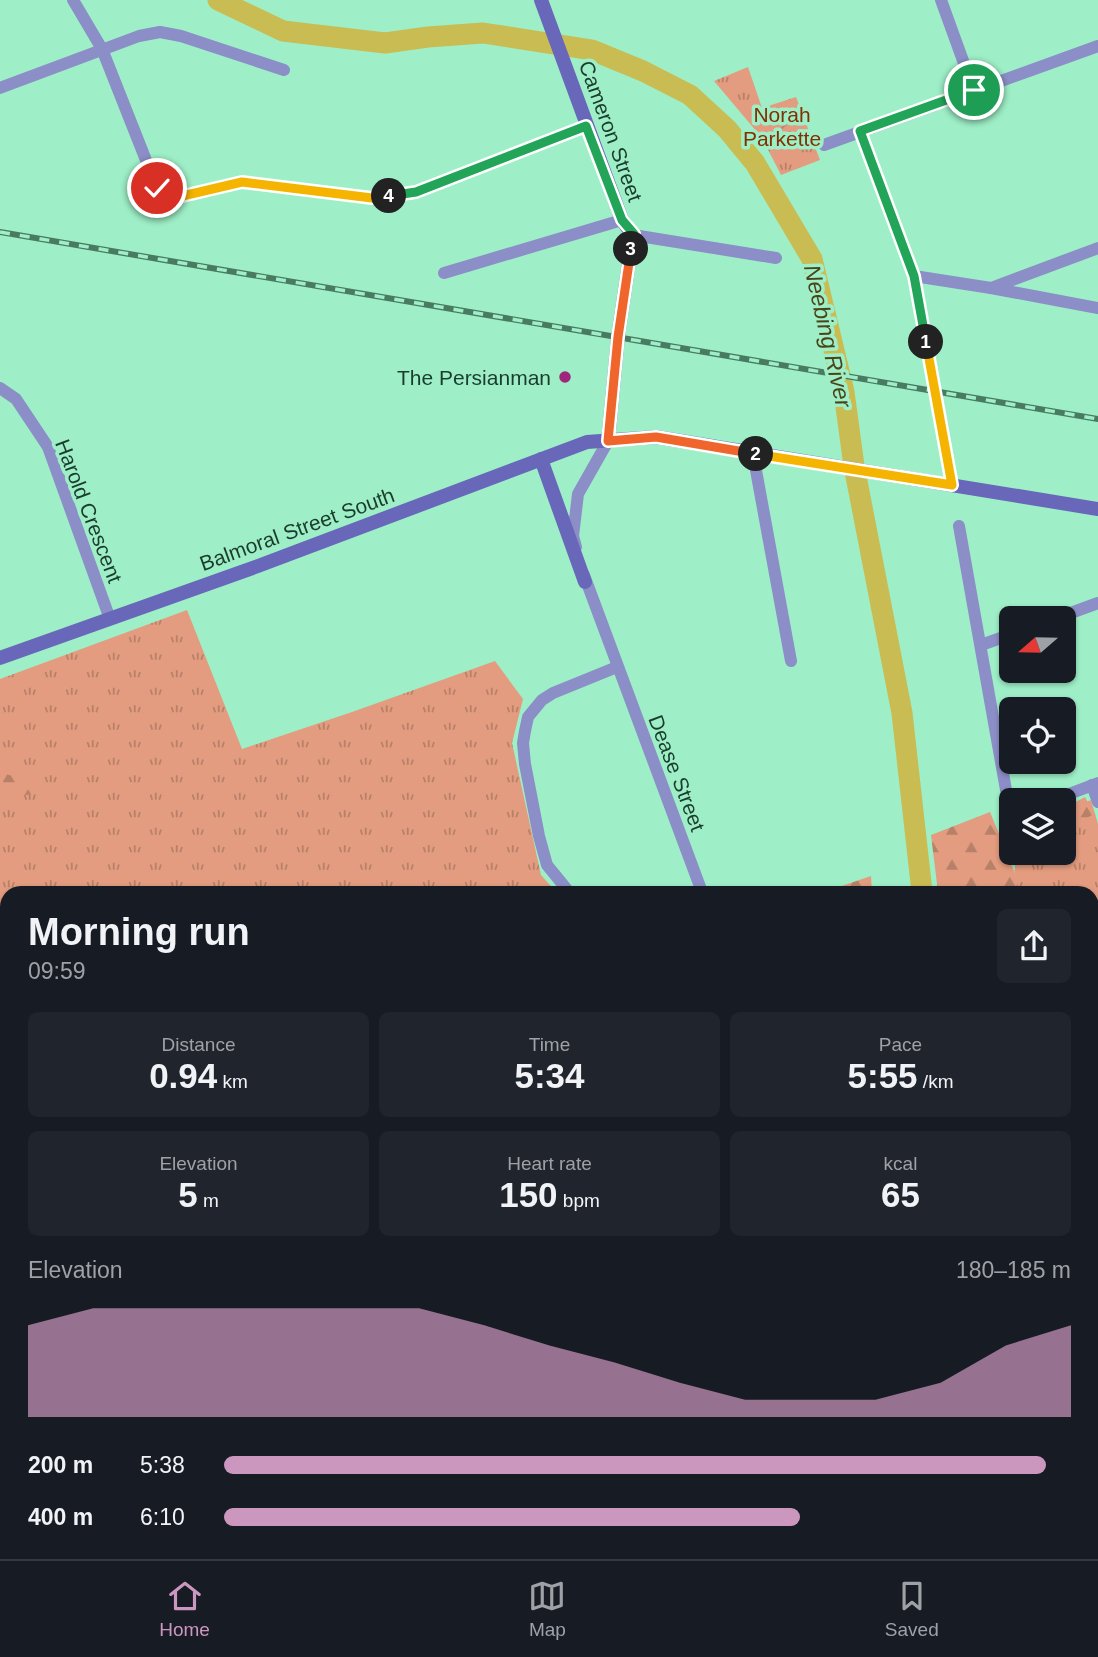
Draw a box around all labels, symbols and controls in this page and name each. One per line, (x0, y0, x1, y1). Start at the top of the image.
street label: Cameron Street (575, 57, 647, 205)
pin (944, 60, 1004, 120)
icon: arrive (955, 71, 993, 109)
park label: Norah Parkette (743, 103, 821, 150)
pin (127, 158, 187, 218)
icon: check (138, 169, 176, 207)
pin: 4 (372, 178, 406, 214)
text: 4 (383, 185, 394, 206)
pin: 3 (614, 232, 648, 266)
text: 3 (625, 238, 636, 259)
water label: Neebing River (799, 262, 857, 411)
pin: 1 (908, 324, 944, 360)
text: 1 (920, 331, 931, 352)
place label: The Persianman (397, 366, 551, 389)
marker: The Persianman (557, 369, 573, 385)
street label: Harold Crescent (51, 436, 127, 586)
pin: 2 (738, 436, 774, 472)
text: 2 (750, 443, 761, 464)
street label: Balmoral Street South (197, 483, 397, 575)
north arrow (999, 606, 1076, 682)
map controls (999, 606, 1076, 865)
button: locate (999, 697, 1076, 774)
street label: Dease Street (644, 712, 710, 834)
button: layers (999, 788, 1076, 865)
button: share (997, 909, 1071, 983)
text: Morning run (28, 911, 250, 953)
text: 09:59 (28, 958, 86, 984)
text: Distance (162, 1034, 235, 1055)
text: Time (529, 1034, 570, 1055)
text: Pace (879, 1034, 922, 1055)
text: 0.94 (149, 1056, 217, 1095)
text: 5:34 (514, 1056, 585, 1095)
text: 5:55 (848, 1056, 918, 1095)
text: km (217, 1071, 248, 1092)
text: /km (918, 1071, 953, 1092)
text: Elevation (159, 1153, 238, 1174)
text: Heart rate (507, 1153, 592, 1174)
text: kcal (884, 1153, 917, 1174)
text: 5 (178, 1175, 198, 1214)
text: 150 (499, 1175, 558, 1214)
text: 65 (881, 1175, 920, 1214)
text: m (198, 1190, 219, 1211)
text: bpm (558, 1190, 600, 1211)
text: Elevation (28, 1257, 123, 1283)
text: 180–185 m (956, 1257, 1071, 1283)
text: 200 m (28, 1452, 93, 1478)
text: 5:38 (140, 1452, 185, 1478)
text: 400 m (28, 1504, 93, 1530)
text: 6:10 (140, 1504, 185, 1530)
tab: Home (159, 1577, 210, 1641)
tab: Map (528, 1577, 566, 1641)
tab: Saved (885, 1577, 939, 1641)

